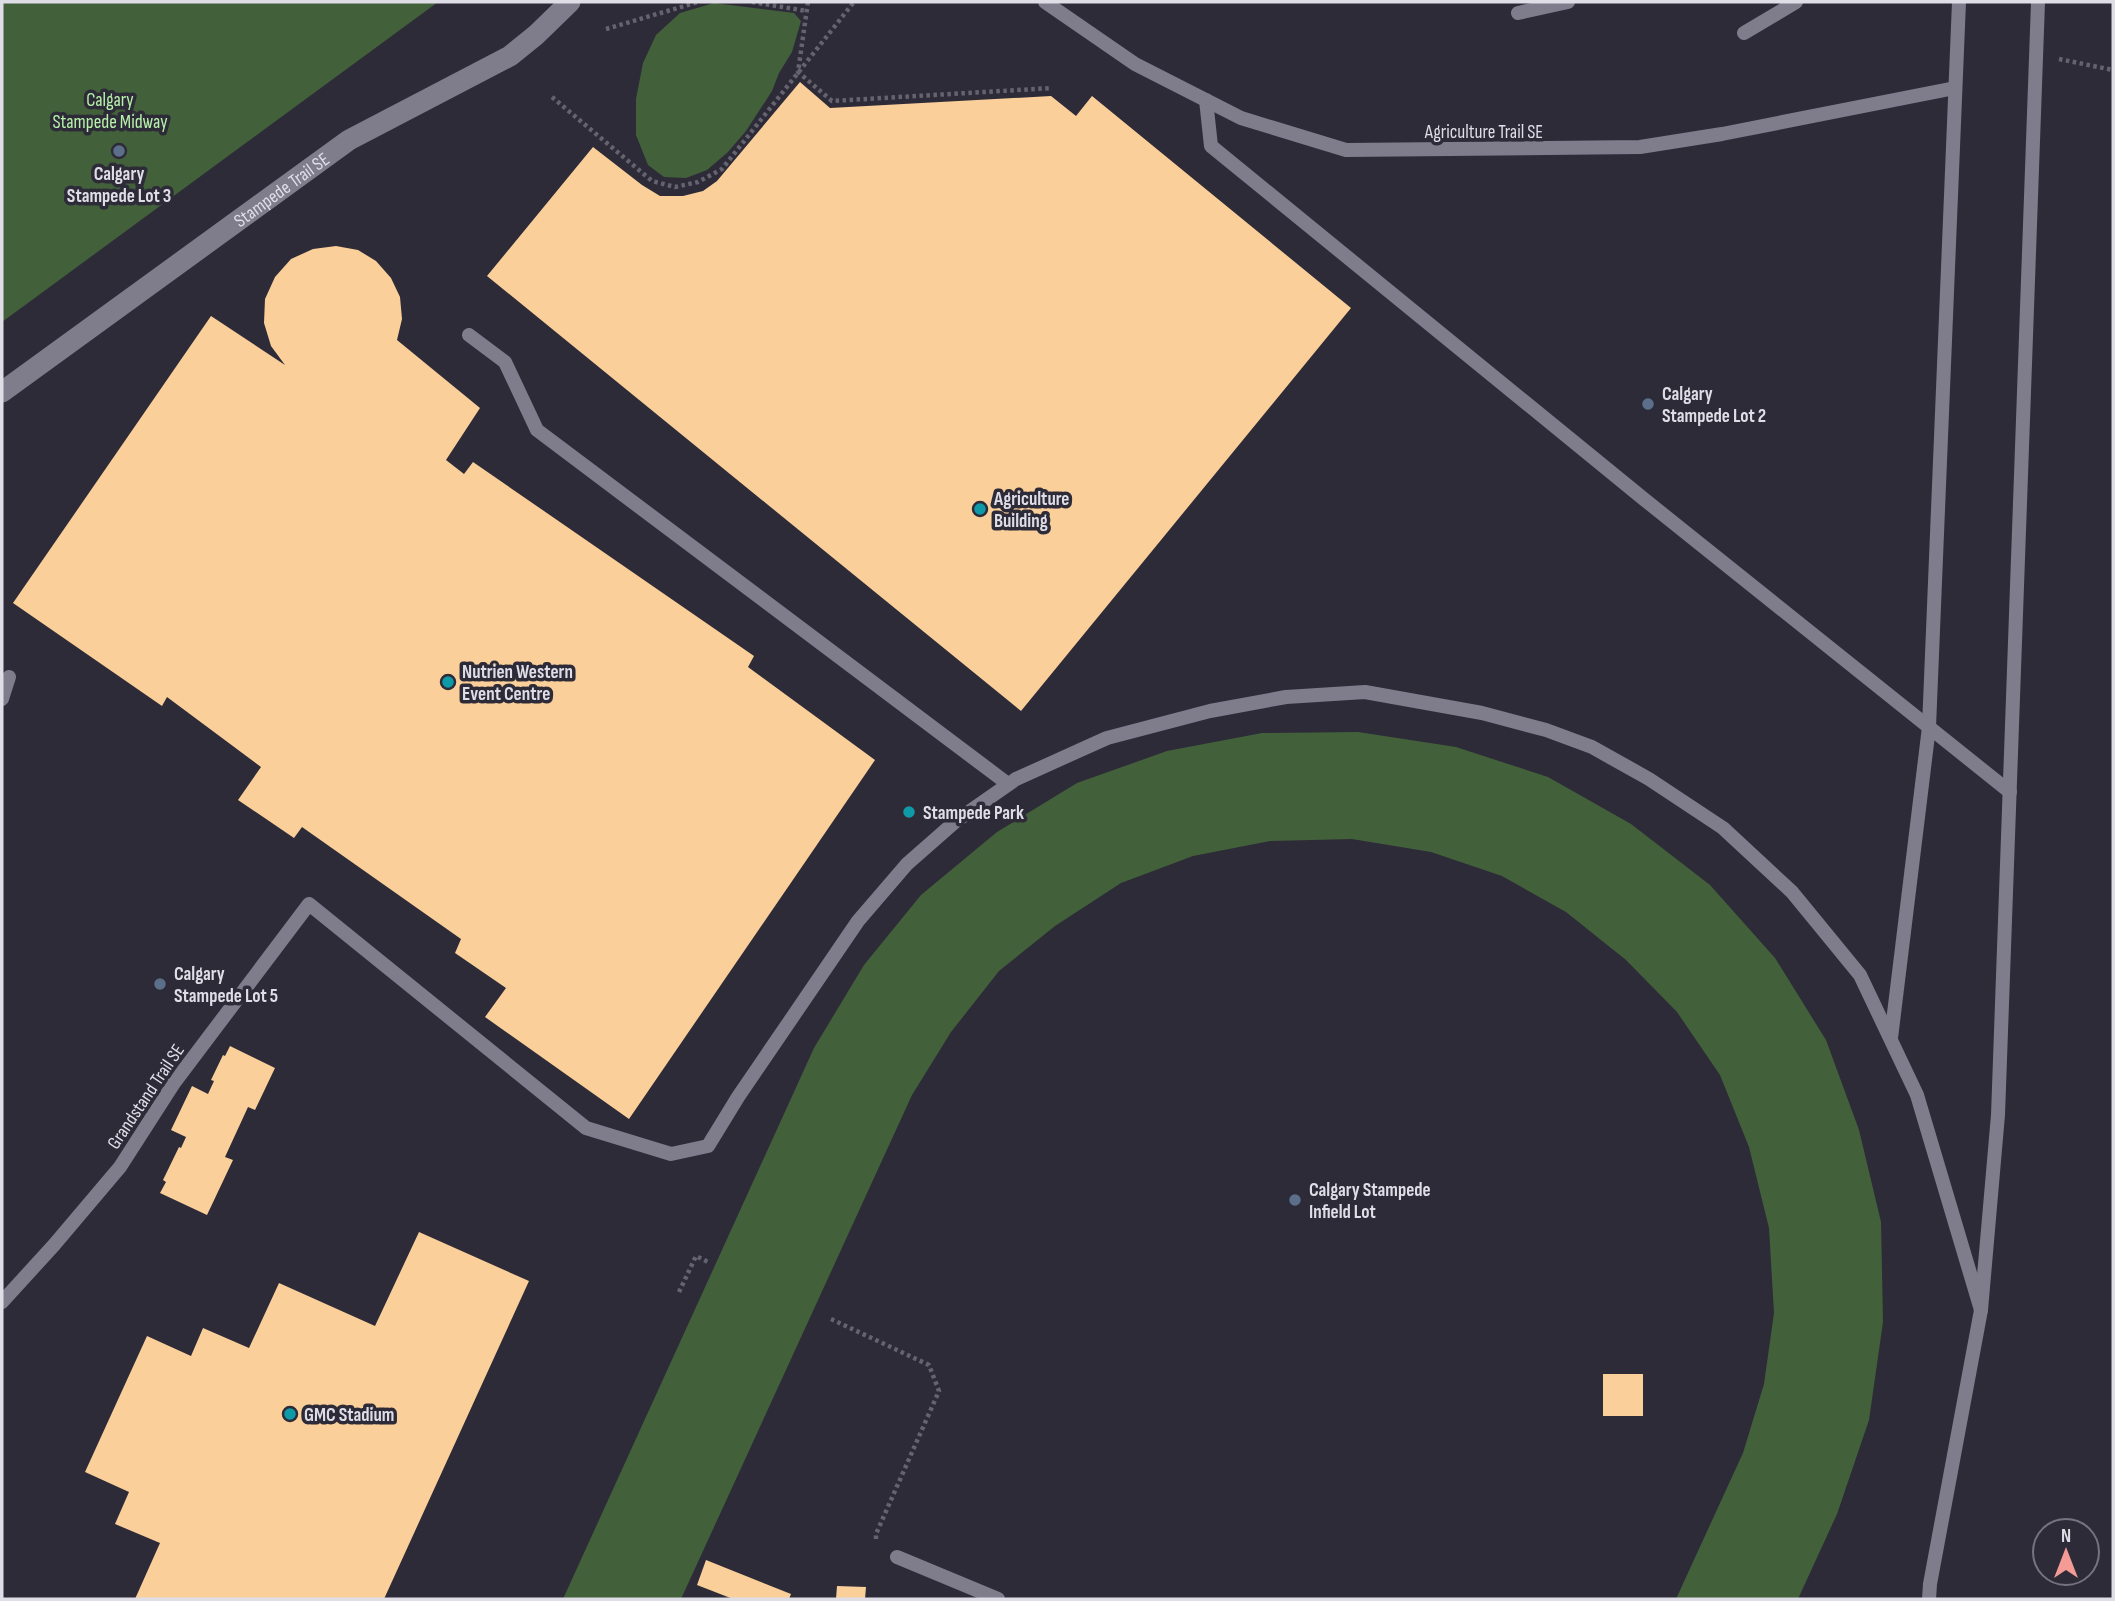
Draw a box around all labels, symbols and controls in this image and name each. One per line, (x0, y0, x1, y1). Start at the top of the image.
park label: Calgary Stampede Midway (52, 89, 168, 134)
street label: Agriculture Trail SE (1424, 121, 1543, 144)
marker: Calgary Stampede Lot 3 (111, 143, 127, 159)
street label: Stampede Trail SE (230, 148, 334, 233)
place label: Calgary Stampede Lot 3 (67, 163, 171, 208)
place label: Calgary Stampede Lot 2 (1662, 383, 1766, 428)
marker: Calgary Stampede Lot 2 (1640, 396, 1656, 412)
place label: Agriculture Building (993, 488, 1069, 533)
marker: Agriculture Building (972, 501, 988, 517)
place label: Nutrien Western Event Centre (462, 661, 573, 706)
marker: Nutrien Western Event Centre (440, 674, 456, 690)
place label: Stampede Park (923, 802, 1024, 825)
marker: Stampede Park (901, 804, 917, 820)
place label: Calgary Stampede Lot 5 (174, 963, 278, 1008)
marker: Calgary Stampede Lot 5 (152, 976, 168, 992)
street label: Grandstand Trail SE (103, 1040, 190, 1154)
place label: Calgary Stampede Infield Lot (1309, 1179, 1431, 1224)
marker: Calgary Stampede Infield Lot (1287, 1192, 1303, 1208)
place label: GMC Stadium (304, 1404, 394, 1427)
marker: GMC Stadium (282, 1406, 298, 1422)
north arrow (2031, 1517, 2101, 1587)
text: N (2061, 1525, 2071, 1548)

